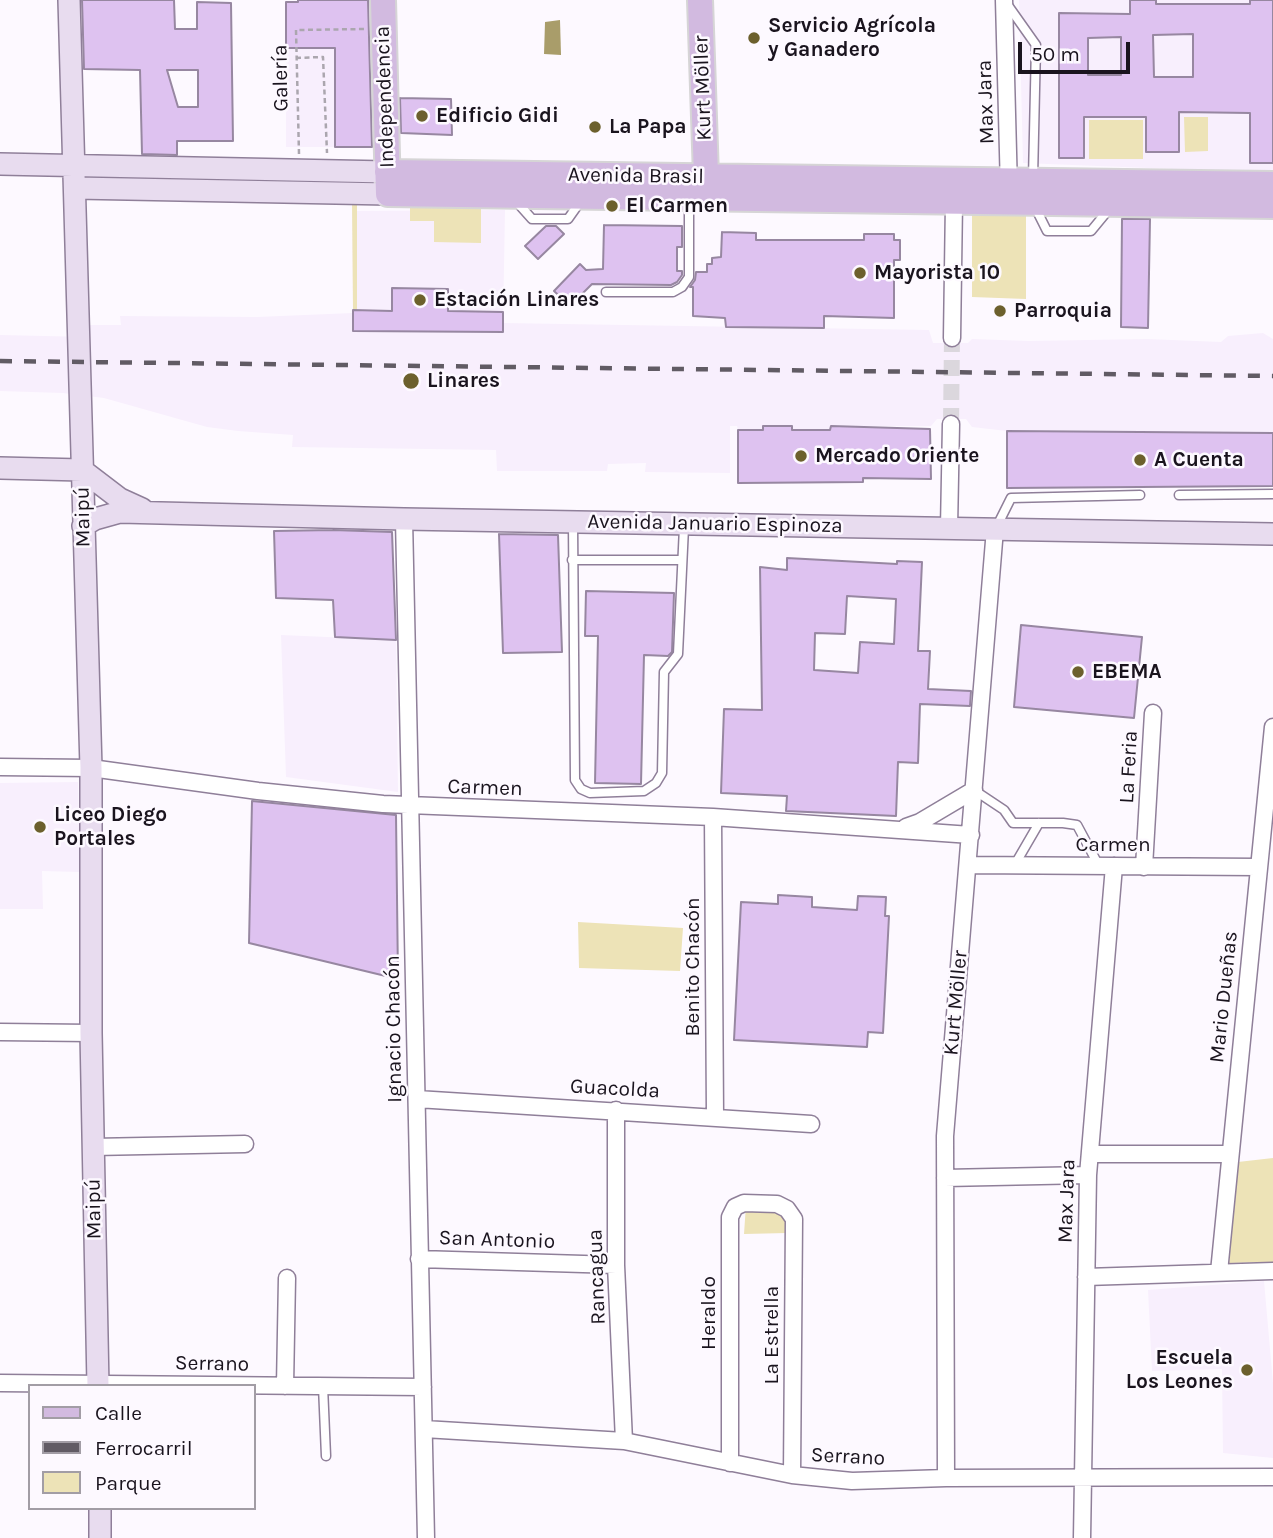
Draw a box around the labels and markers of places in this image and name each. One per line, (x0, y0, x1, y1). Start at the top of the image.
place label: Servicio Agrícola y Ganadero (768, 13, 936, 63)
marker: Servicio Agrícola y Ganadero (746, 30, 762, 46)
place label: Edificio Gidi (436, 103, 559, 129)
marker: Edificio Gidi (414, 108, 430, 124)
place label: La Papa (609, 114, 687, 140)
marker: La Papa (587, 119, 603, 135)
place label: El Carmen (626, 193, 728, 219)
marker: El Carmen (604, 198, 620, 214)
place label: Mayorista 10 (874, 260, 1000, 286)
marker: Mayorista 10 (852, 265, 868, 281)
place label: Estación Linares (434, 287, 599, 313)
marker: Estación Linares (412, 292, 428, 308)
place label: Parroquia (1014, 298, 1112, 324)
marker: Parroquia (992, 303, 1008, 319)
place label: Linares (427, 368, 500, 394)
marker: Linares (401, 371, 421, 391)
place label: Mercado Oriente (815, 443, 979, 469)
place label: A Cuenta (1154, 447, 1244, 473)
marker: Mercado Oriente (793, 448, 809, 464)
marker: A Cuenta (1132, 452, 1148, 468)
place label: EBEMA (1092, 659, 1162, 685)
marker: EBEMA (1070, 664, 1086, 680)
place label: Liceo Diego Portales (54, 802, 167, 852)
marker: Liceo Diego Portales (32, 819, 48, 835)
place label: Escuela Los Leones (1126, 1345, 1233, 1395)
marker: Escuela Los Leones (1239, 1362, 1255, 1378)

